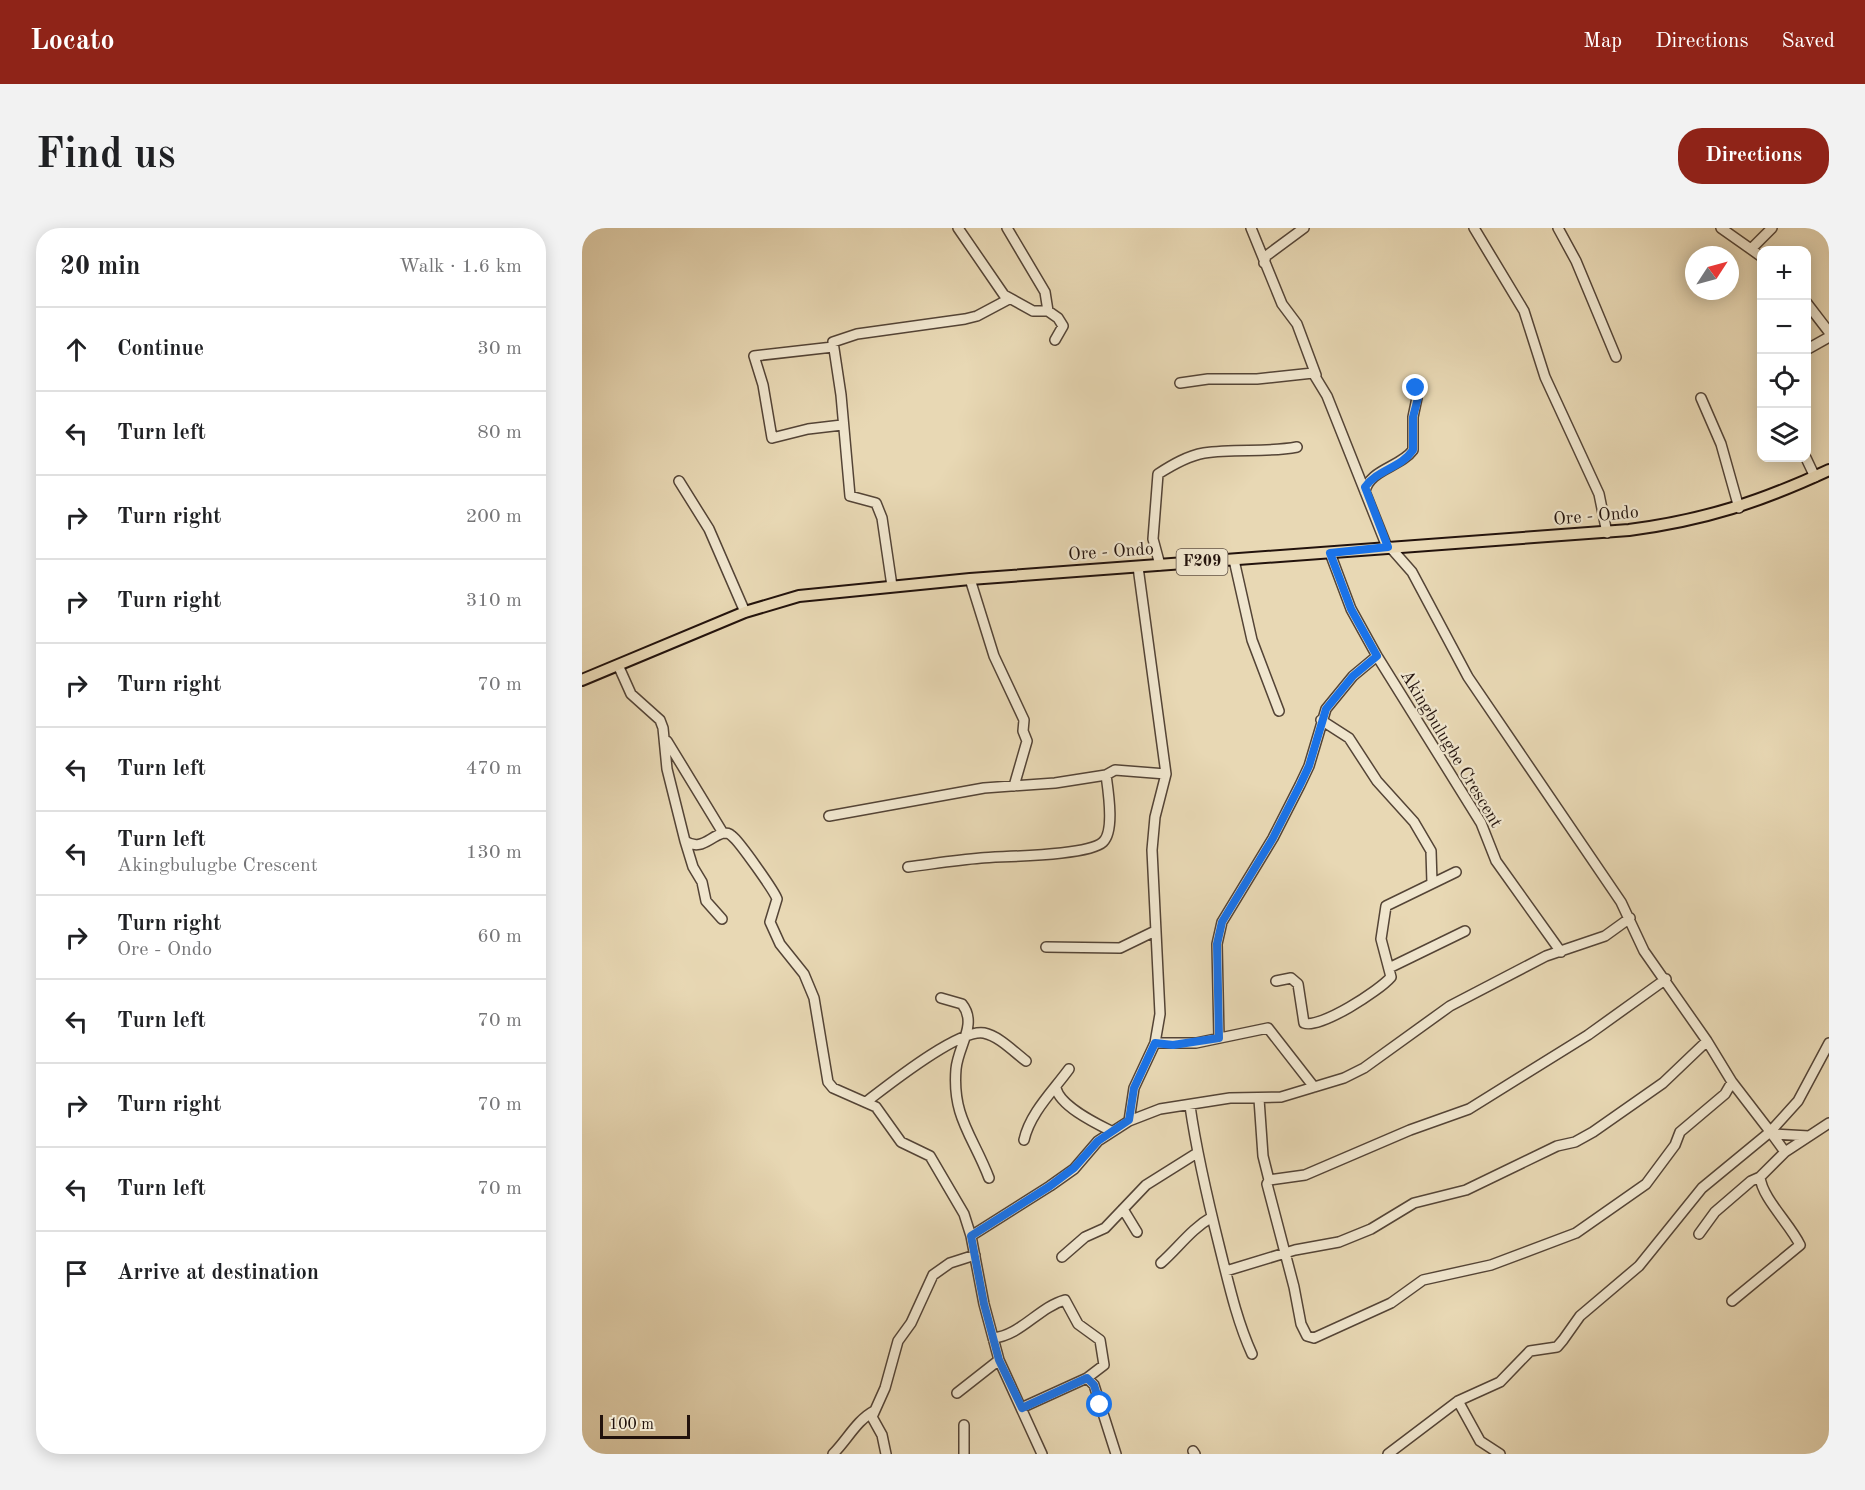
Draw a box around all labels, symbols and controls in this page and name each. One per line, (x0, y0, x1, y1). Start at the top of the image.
text: Locato (30, 28, 115, 56)
text: Map (1583, 31, 1622, 52)
text: Directions (1655, 31, 1749, 52)
text: Saved (1782, 31, 1835, 52)
button: Directions (1678, 128, 1829, 184)
text: Find us (36, 135, 175, 177)
north arrow (1685, 246, 1739, 300)
map controls (1757, 246, 1811, 462)
button: + (1757, 246, 1811, 300)
text: 20 min (60, 254, 140, 280)
text: Walk · 1.6 km (399, 257, 522, 277)
button: − (1757, 300, 1811, 354)
icon: ahead (60, 333, 93, 366)
text: Continue (117, 338, 204, 360)
text: 30 m (477, 339, 522, 359)
button: locate (1757, 354, 1811, 408)
route end (1402, 374, 1428, 400)
button: layers (1757, 408, 1811, 462)
icon: left (60, 417, 93, 450)
text: Turn left (117, 422, 206, 444)
text: 80 m (477, 423, 522, 443)
icon: right (60, 501, 93, 534)
street label: Ore - Ondo (1553, 503, 1640, 529)
text: Turn right (117, 506, 221, 528)
text: 200 m (466, 507, 522, 527)
street label: Ore - Ondo (1068, 540, 1154, 564)
road number: F209 (1176, 549, 1228, 575)
icon: right (60, 585, 93, 618)
text: Turn right (117, 590, 221, 612)
text: 310 m (466, 591, 522, 611)
street label: Akingbulugbe Crescent (1397, 667, 1505, 831)
icon: right (60, 669, 93, 702)
text: Turn right (117, 674, 221, 696)
text: 70 m (477, 675, 522, 695)
icon: left (60, 753, 93, 786)
text: Turn left (117, 758, 206, 780)
text: 470 m (466, 759, 522, 779)
text: Turn left (117, 829, 206, 851)
icon: left (60, 837, 93, 870)
text: 130 m (466, 843, 522, 863)
text: Akingbulugbe Crescent (117, 856, 318, 876)
text: Turn right (117, 913, 221, 935)
icon: right (60, 921, 93, 954)
text: 60 m (477, 927, 522, 947)
text: Ore - Ondo (117, 940, 212, 960)
icon: left (60, 1005, 93, 1038)
text: Turn left (117, 1010, 206, 1032)
text: 70 m (477, 1011, 522, 1031)
icon: right (60, 1089, 93, 1122)
text: Turn right (117, 1094, 221, 1116)
text: 70 m (477, 1095, 522, 1115)
icon: left (60, 1173, 93, 1206)
text: Turn left (117, 1178, 206, 1200)
text: 70 m (477, 1179, 522, 1199)
icon: arrive (60, 1257, 93, 1290)
text: Arrive at destination (117, 1262, 319, 1284)
route start (1086, 1391, 1112, 1417)
scale bar (600, 1412, 690, 1440)
text: 100 m (609, 1417, 654, 1433)

